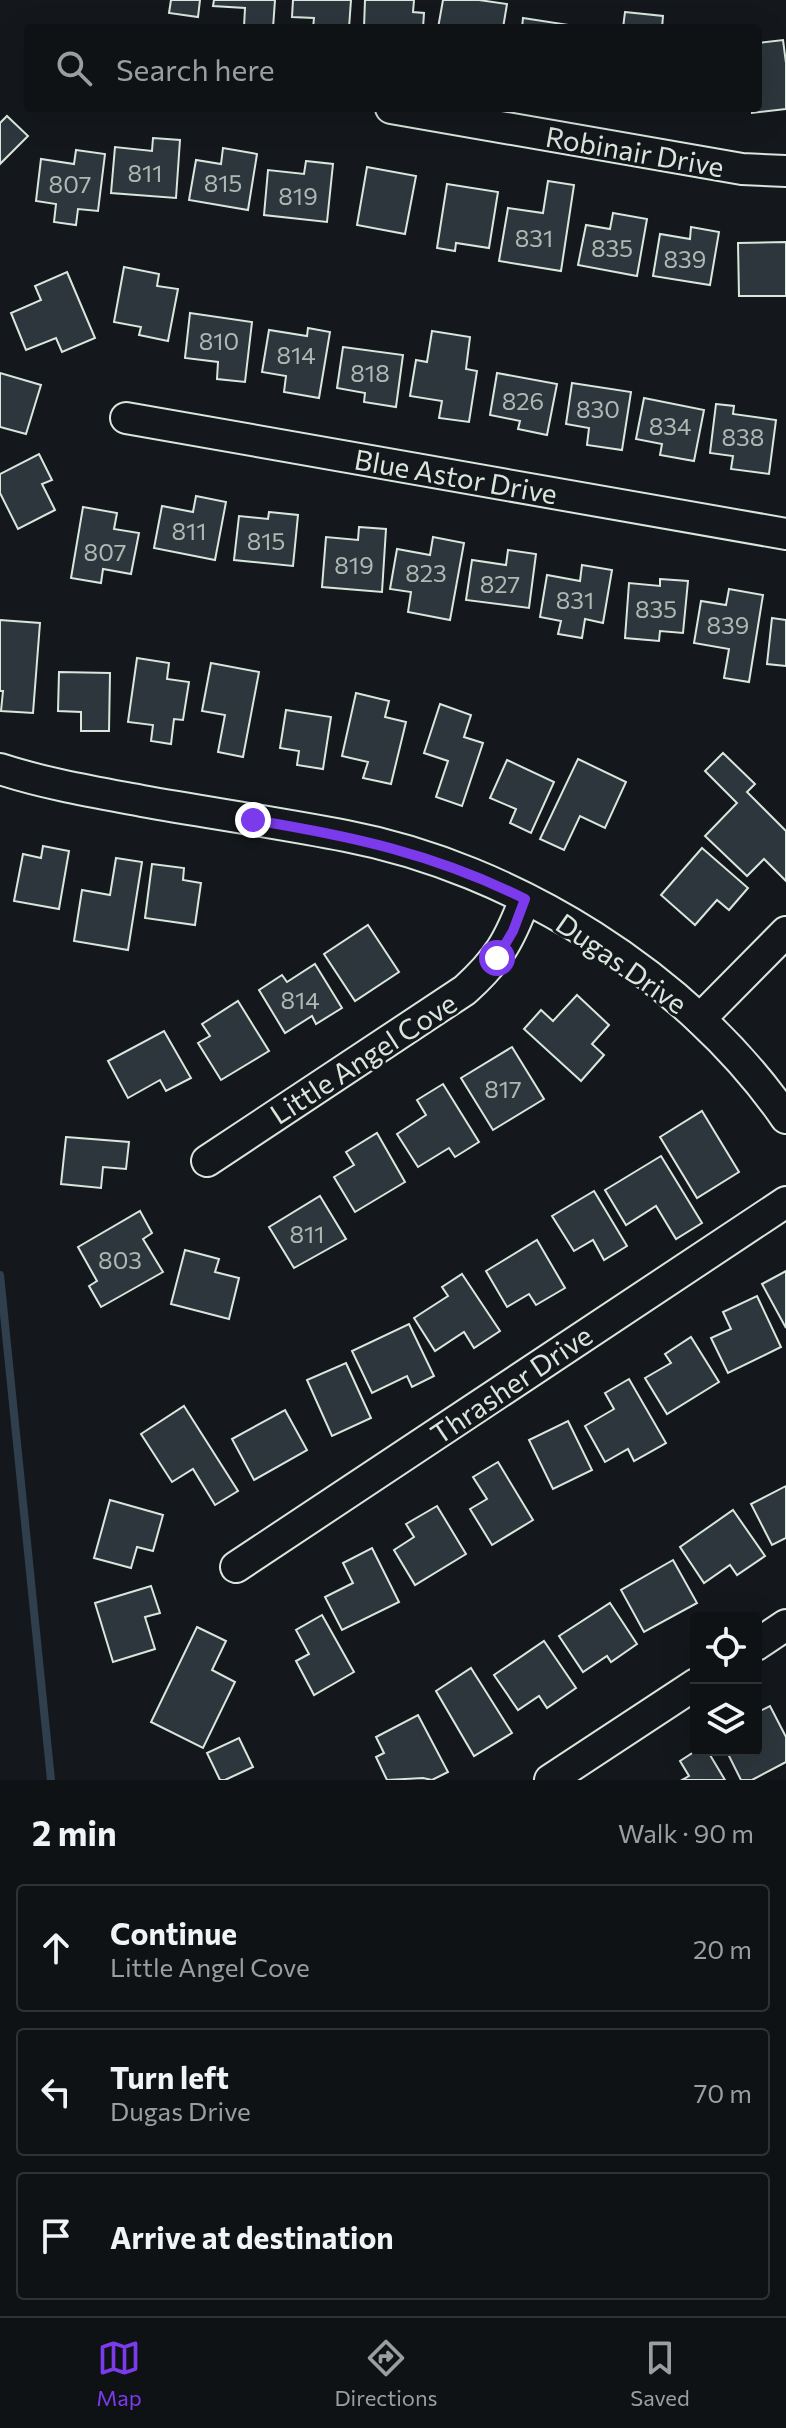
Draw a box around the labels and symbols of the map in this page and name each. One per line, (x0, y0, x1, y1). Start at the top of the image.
street label: Robinair Drive (543, 119, 727, 183)
house number: 811 (127, 158, 163, 187)
house number: 815 (204, 168, 242, 197)
house number: 807 (49, 169, 91, 198)
house number: 819 (278, 181, 318, 210)
house number: 831 (515, 223, 553, 252)
house number: 835 (591, 233, 633, 262)
house number: 839 (664, 244, 706, 273)
house number: 810 (199, 326, 239, 355)
house number: 814 (276, 340, 316, 369)
house number: 818 (350, 358, 390, 387)
house number: 826 (502, 386, 544, 415)
house number: 830 (576, 394, 620, 423)
house number: 834 (649, 411, 691, 440)
house number: 838 (722, 422, 764, 451)
street label: Blue Astor Drive (352, 441, 560, 511)
house number: 811 (171, 516, 207, 545)
house number: 815 (247, 526, 285, 555)
house number: 807 (84, 537, 126, 566)
house number: 819 (334, 550, 374, 579)
house number: 823 (405, 558, 447, 587)
house number: 827 (480, 569, 520, 598)
house number: 831 (556, 585, 594, 614)
house number: 835 (635, 594, 677, 623)
house number: 839 (707, 610, 749, 639)
route end (235, 802, 271, 838)
street label: Dugas Drive (550, 906, 694, 1020)
route start (479, 940, 515, 976)
street label: Little Angel Cove (264, 985, 462, 1131)
house number: 814 (280, 985, 320, 1014)
house number: 817 (484, 1074, 522, 1103)
house number: 811 (289, 1219, 325, 1248)
house number: 803 (98, 1245, 142, 1274)
street label: Thrasher Drive (424, 1318, 598, 1450)

